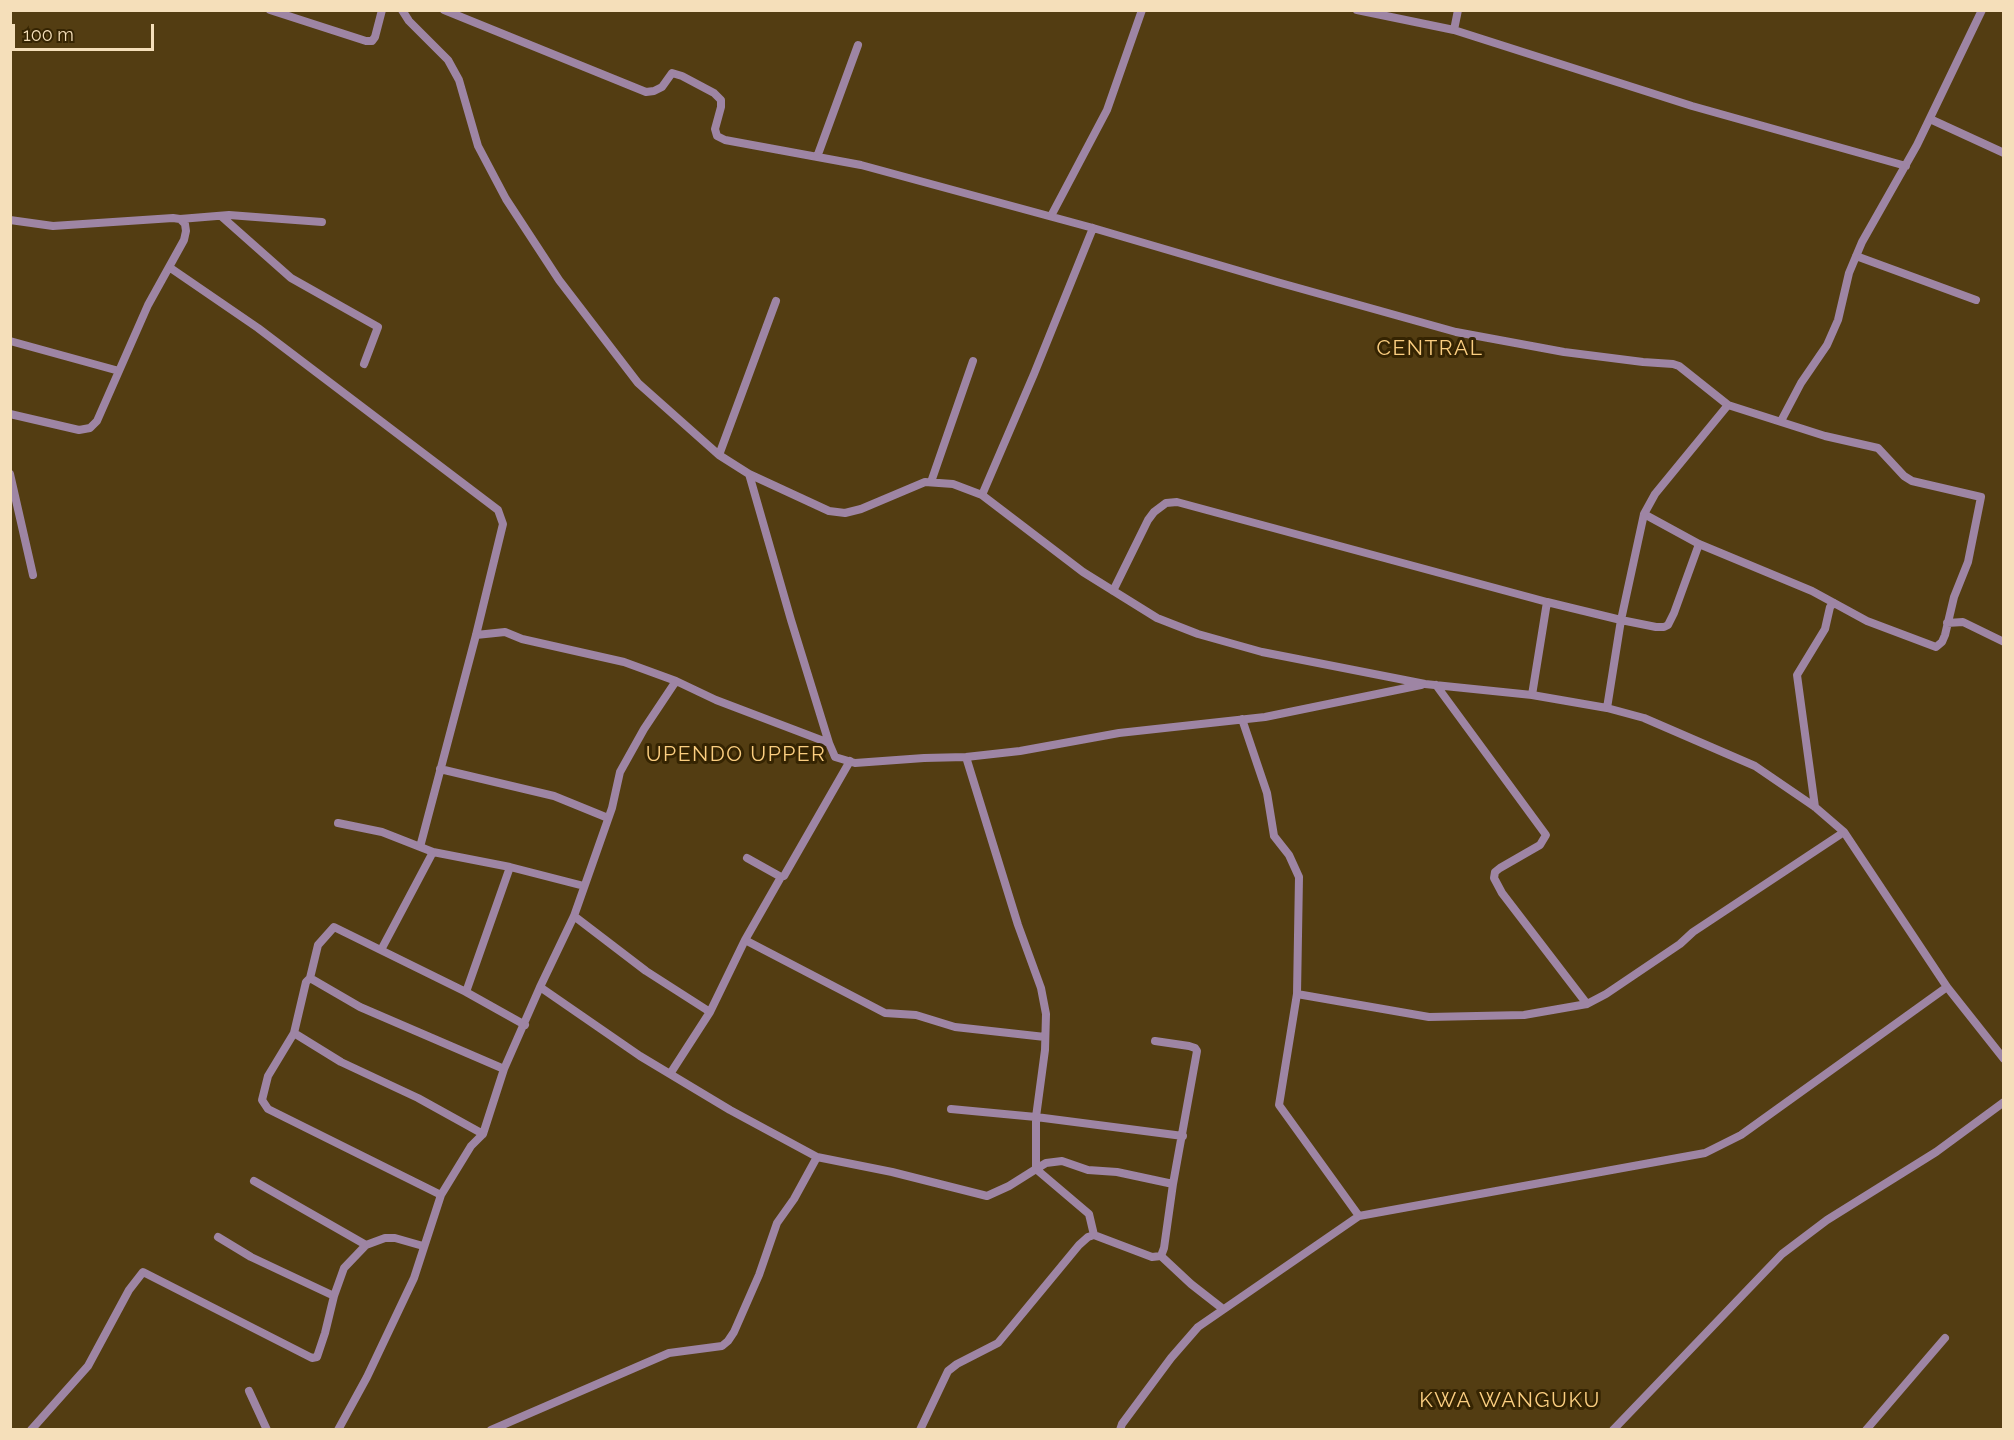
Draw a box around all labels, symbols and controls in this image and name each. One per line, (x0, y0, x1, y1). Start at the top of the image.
scale bar (15, 12, 158, 50)
text: 100 m (23, 24, 74, 45)
district label: CENTRAL (1377, 336, 1483, 362)
district label: UPENDO UPPER (646, 742, 826, 768)
district label: KWA WANGUKU (1419, 1388, 1601, 1414)

